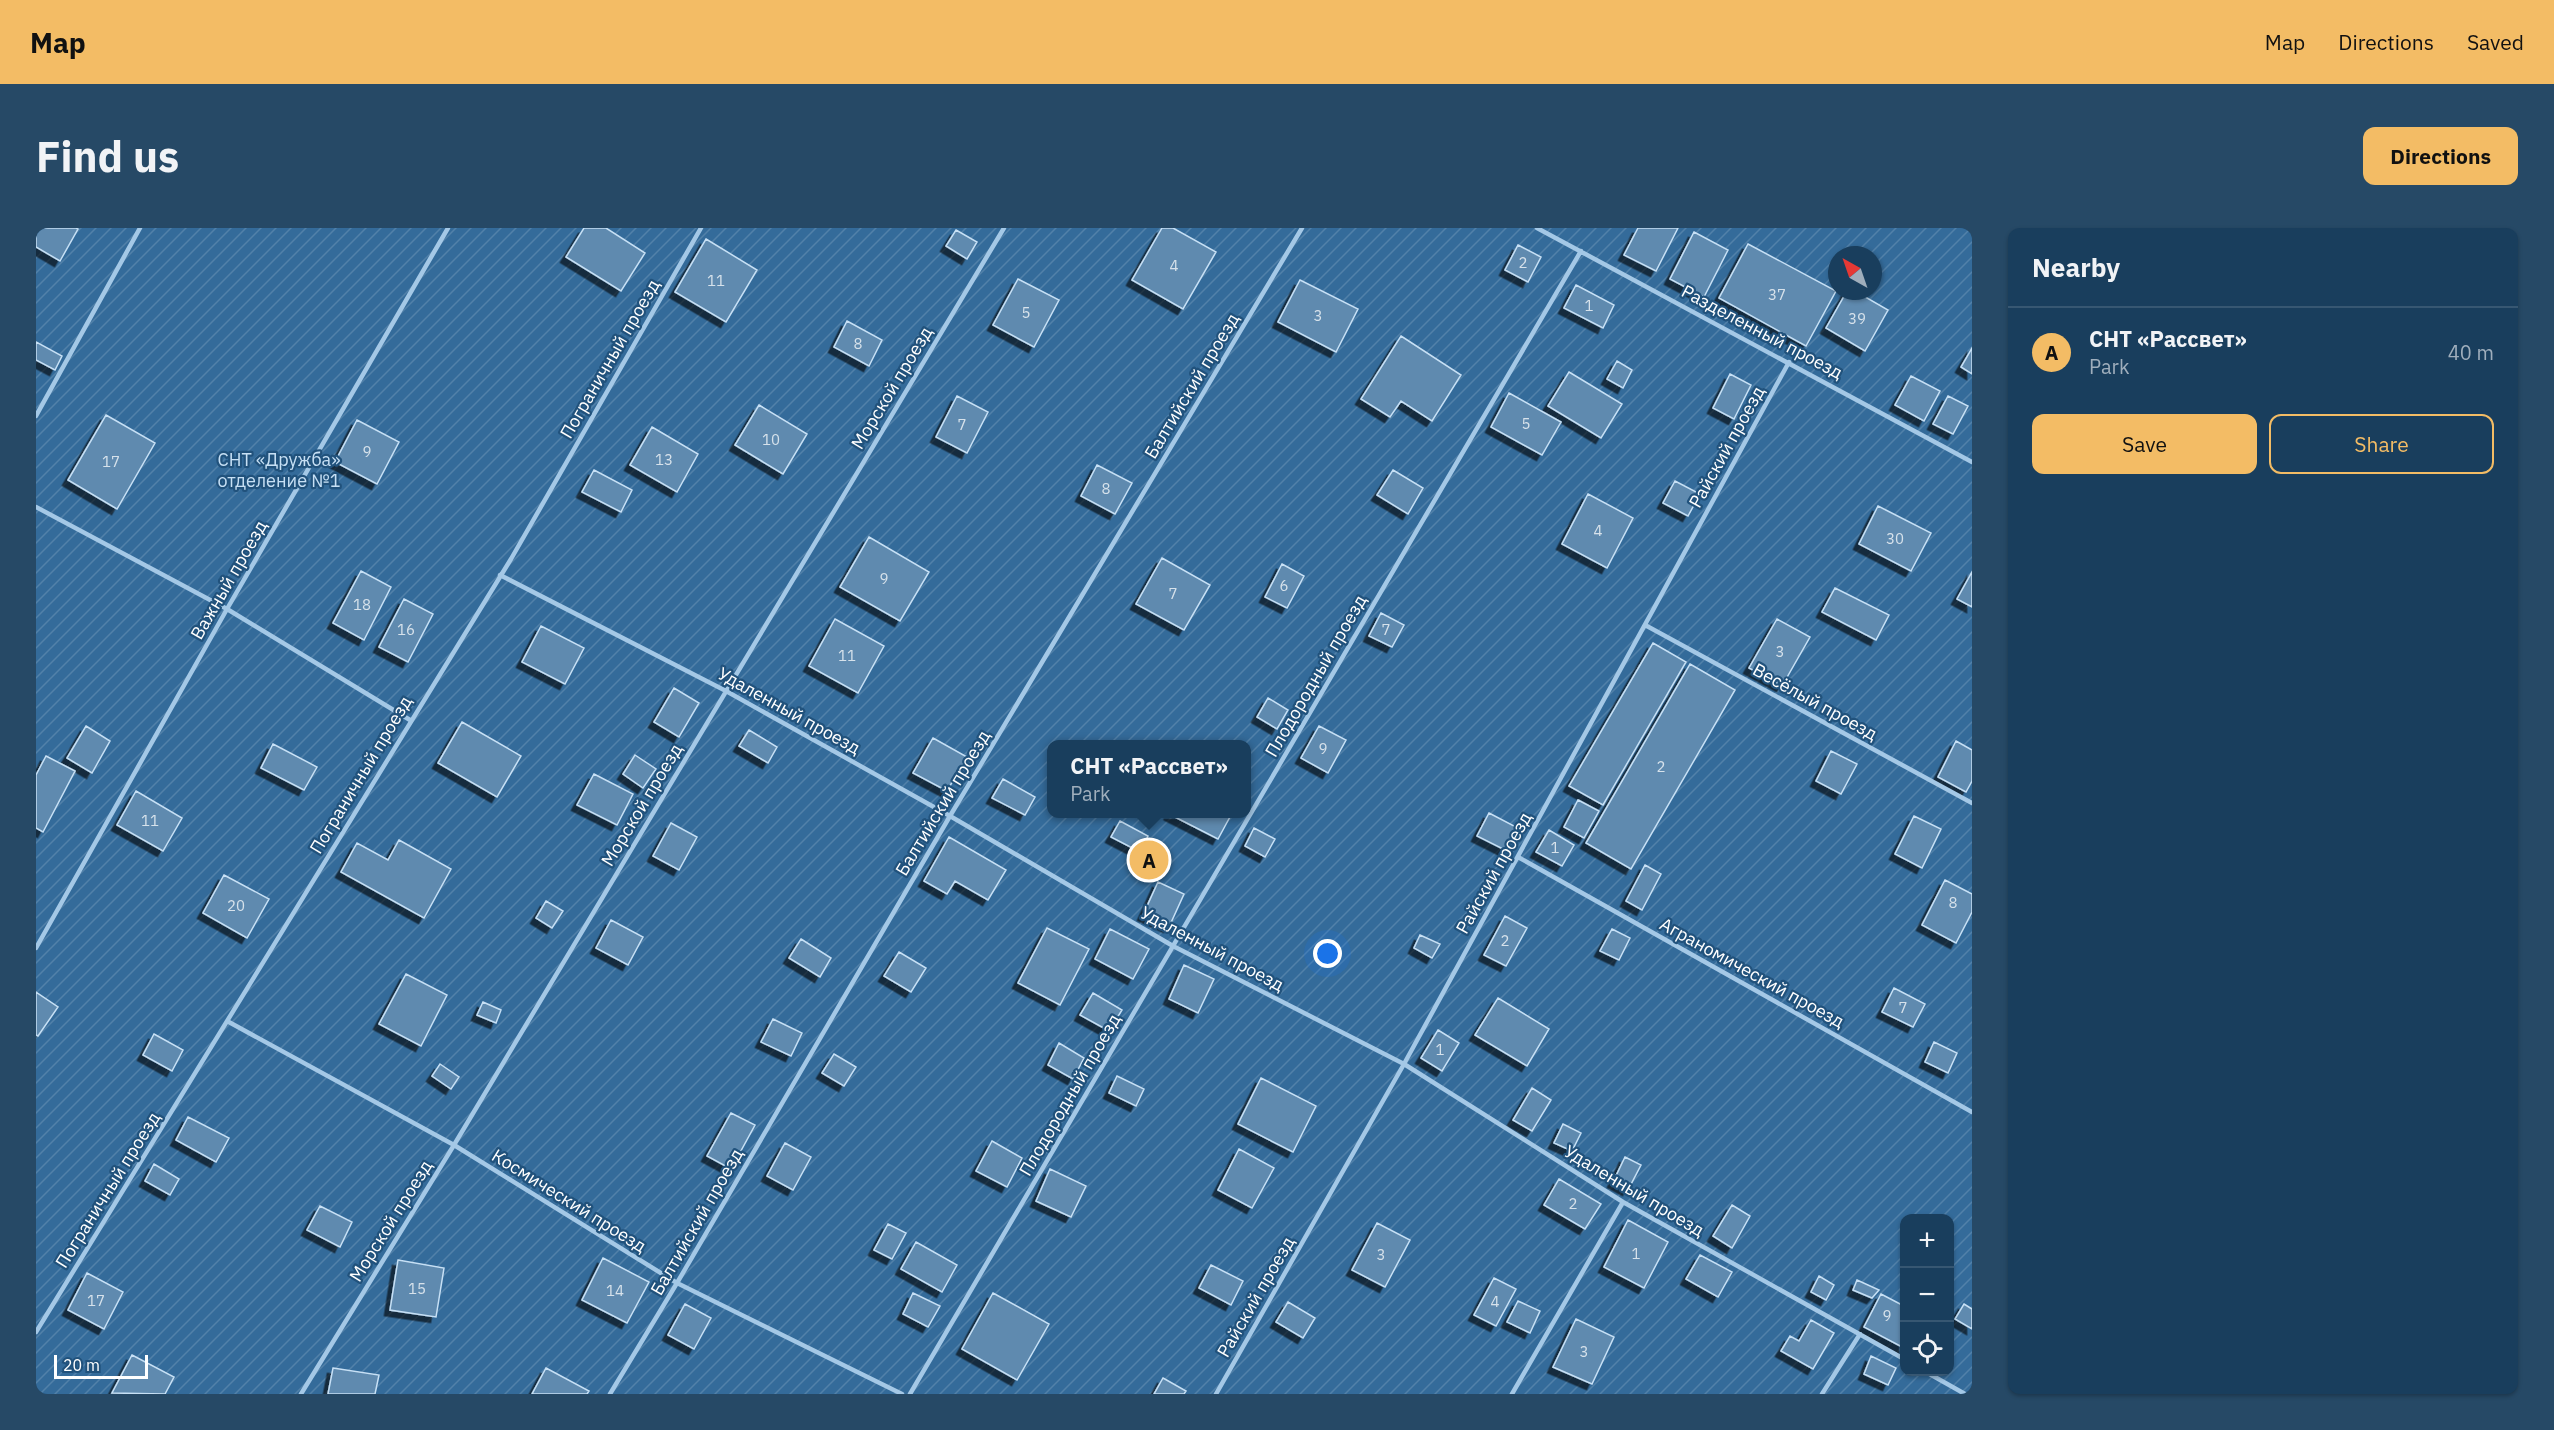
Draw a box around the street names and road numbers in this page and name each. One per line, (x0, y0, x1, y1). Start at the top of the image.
street label: Пограничный проезд (555, 275, 665, 443)
street label: Разделенный проезд (1678, 279, 1847, 384)
street label: Балтийский проезд (1139, 308, 1244, 463)
street label: Морской проезд (846, 322, 937, 453)
street label: Райский проезд (1684, 382, 1770, 512)
street label: Важный проезд (185, 516, 272, 644)
street label: Плодородный проезд (1260, 590, 1372, 761)
street label: Весёлый проезд (1749, 658, 1882, 745)
street label: Удаленный проезд (714, 662, 865, 759)
street label: Пограничный проезд (304, 691, 417, 858)
street label: Балтийский проезд (890, 725, 995, 880)
street label: Морской проезд (596, 739, 687, 870)
street label: Райский проезд (1451, 808, 1537, 938)
street label: Удаленный проезд (1136, 901, 1288, 996)
street label: Аграномический проезд (1656, 912, 1849, 1033)
street label: Плодородный проезд (1014, 1009, 1126, 1180)
street label: Пограничный проезд (50, 1107, 165, 1272)
street label: Удаленный проезд (1560, 1140, 1709, 1242)
street label: Космический проезд (488, 1144, 651, 1258)
street label: Балтийский проезд (645, 1144, 748, 1299)
street label: Морской проезд (344, 1155, 437, 1286)
street label: Райский проезд (1212, 1232, 1300, 1361)

